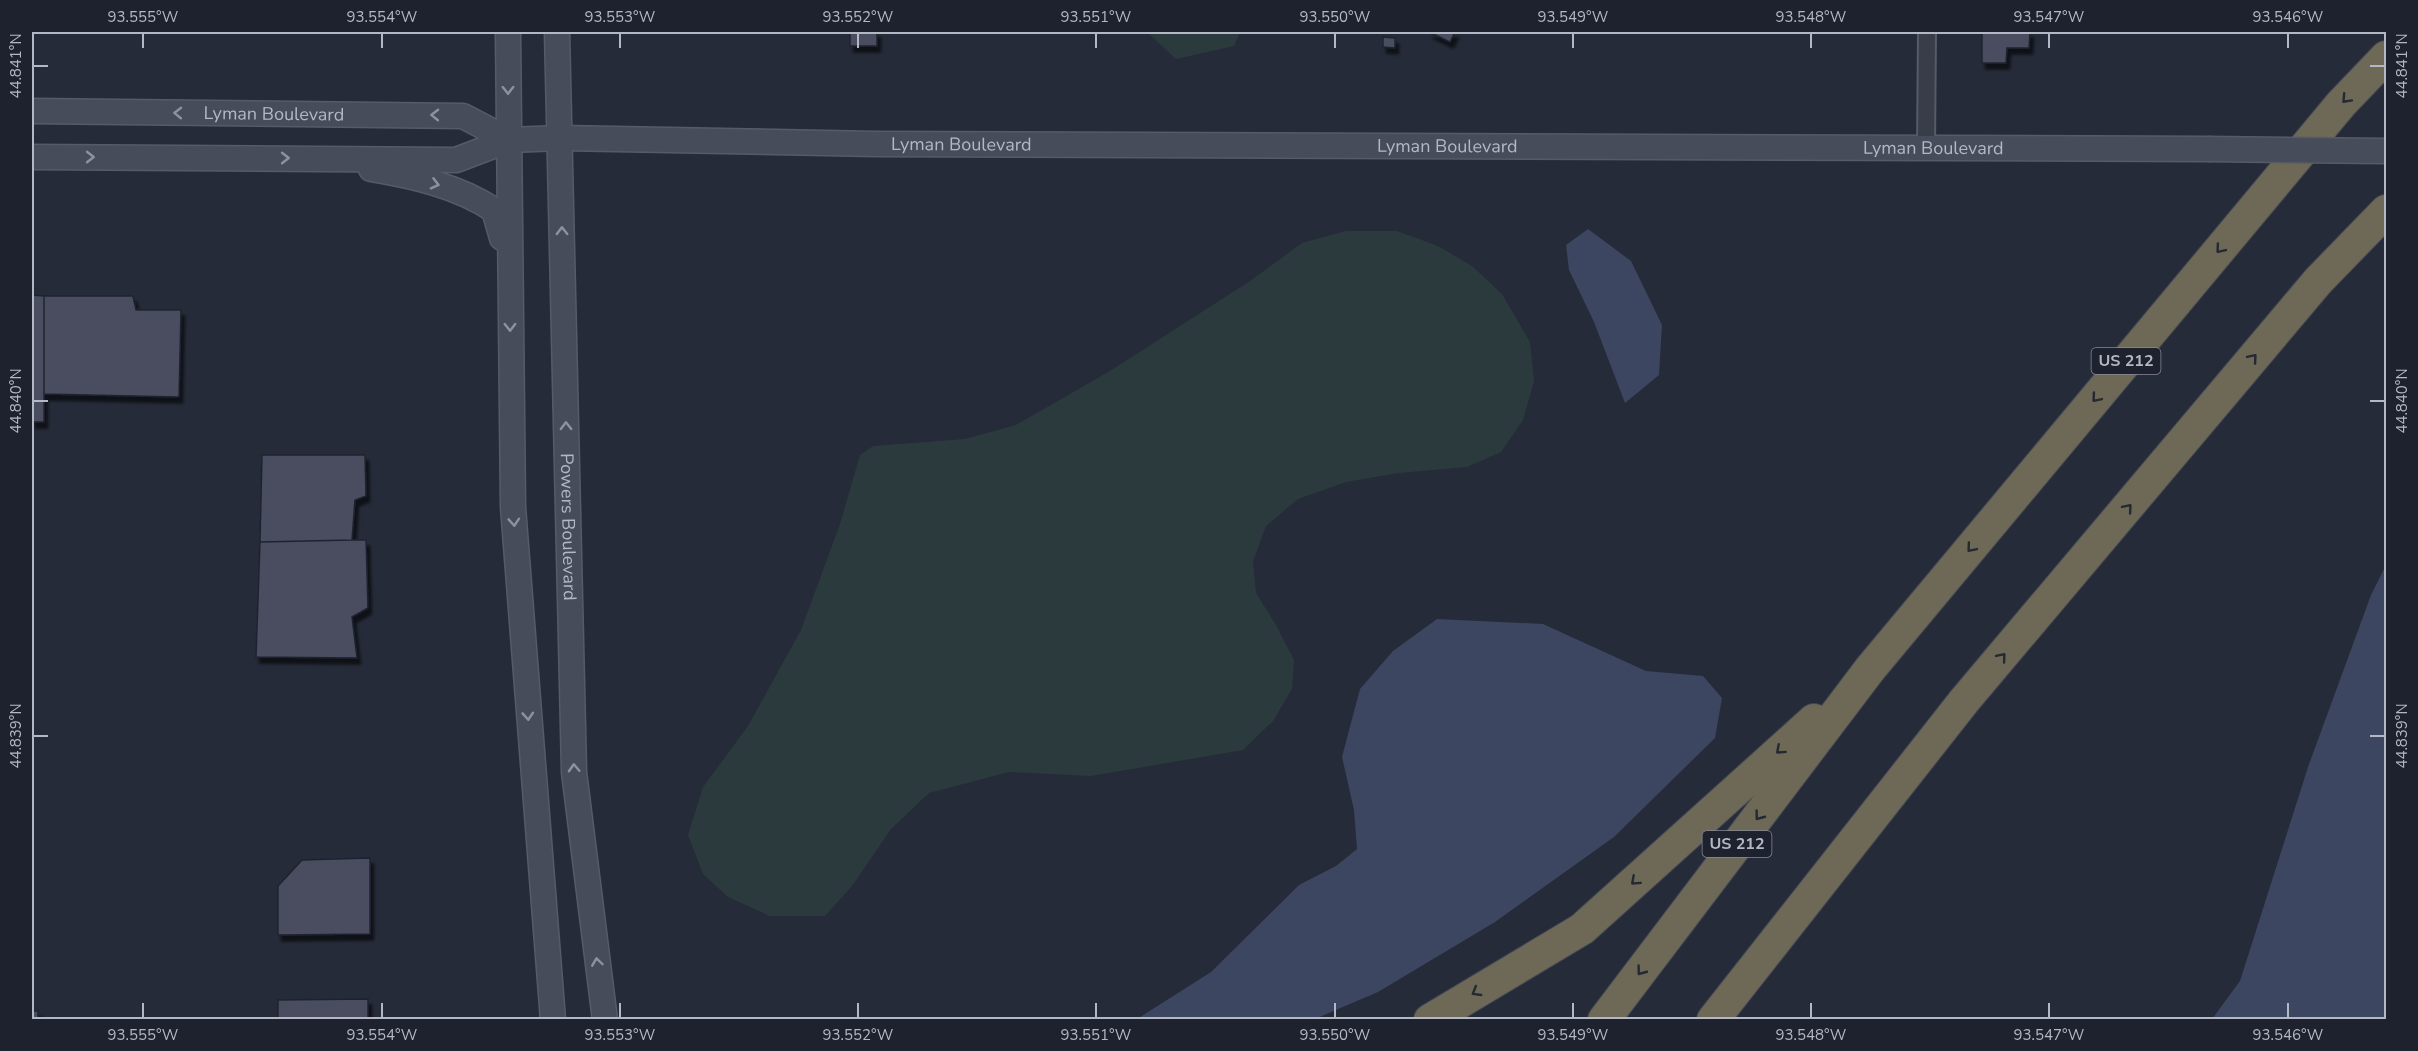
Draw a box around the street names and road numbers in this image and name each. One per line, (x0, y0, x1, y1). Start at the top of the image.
street label: Lyman Boulevard (204, 101, 344, 127)
street label: Lyman Boulevard (891, 132, 1032, 157)
street label: Lyman Boulevard (1377, 134, 1518, 158)
street label: Lyman Boulevard (1863, 136, 2004, 160)
road number: US 212 (2092, 348, 2160, 374)
street label: Powers Boulevard (555, 453, 582, 601)
road number: US 212 (1702, 831, 1772, 857)

